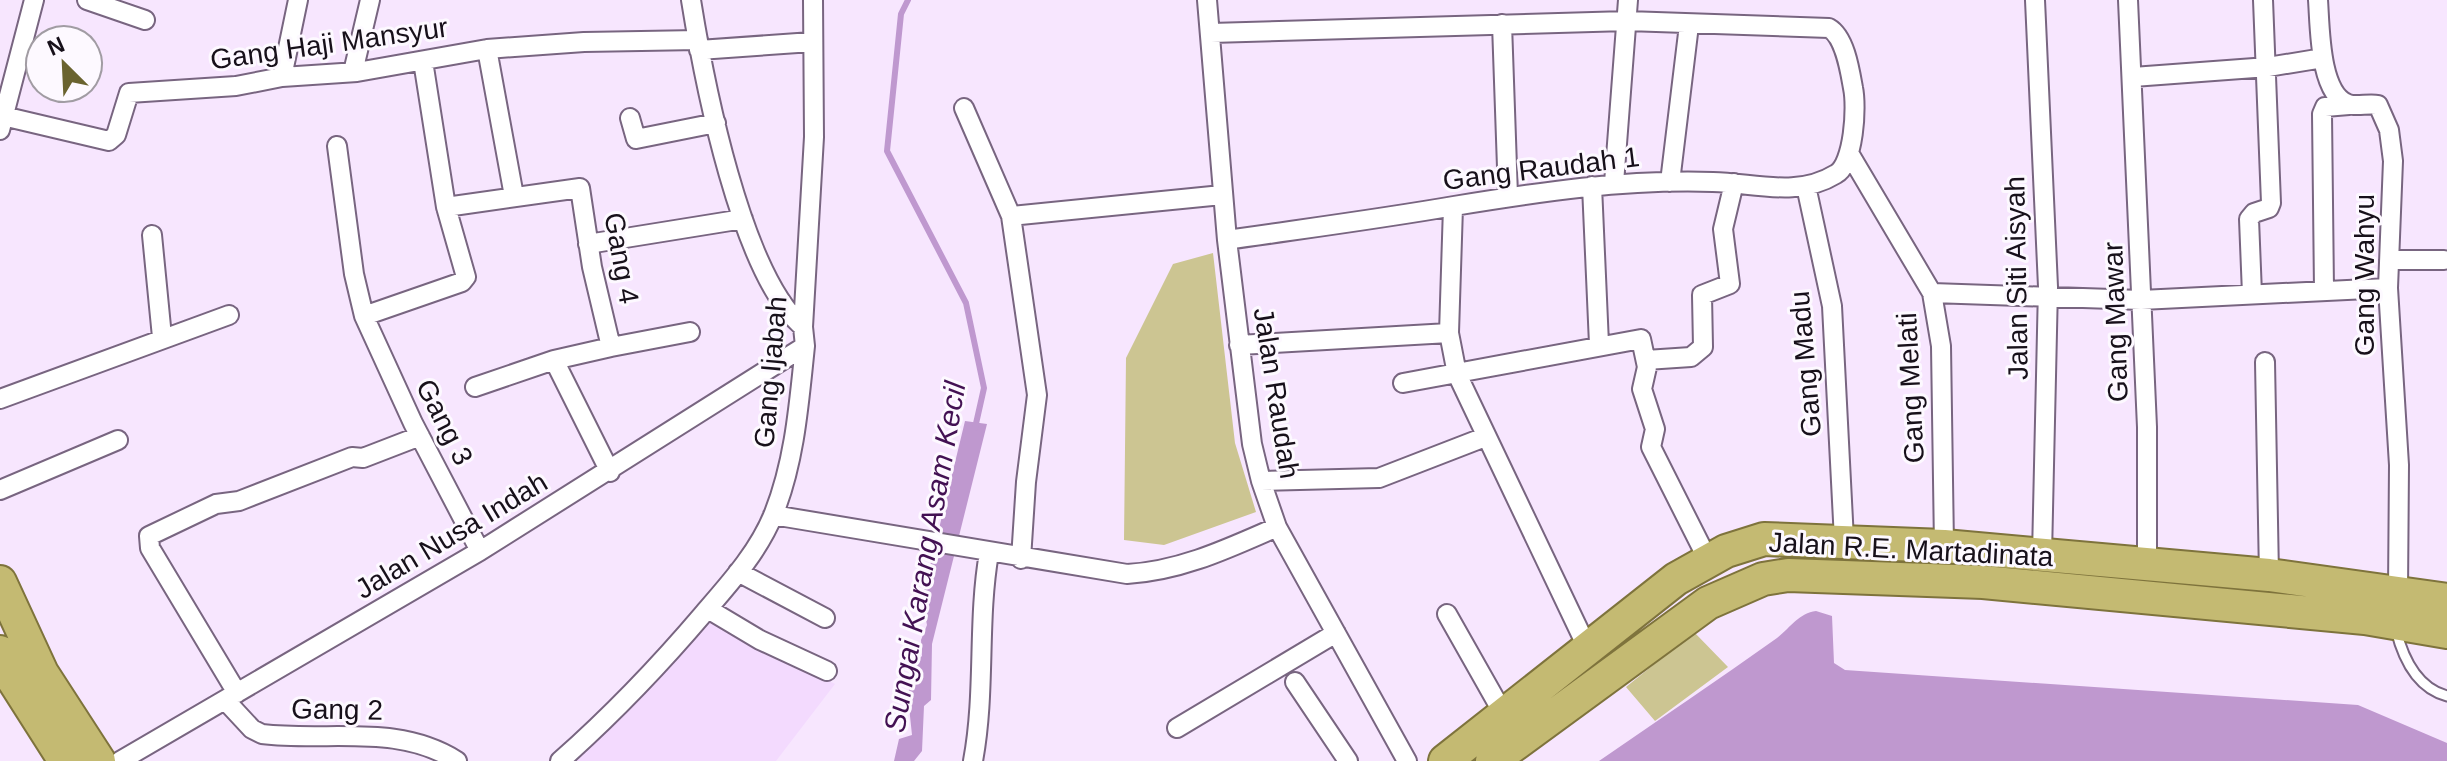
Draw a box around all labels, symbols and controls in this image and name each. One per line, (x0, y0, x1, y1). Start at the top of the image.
street label: Gang Haji Mansyur (208, 11, 450, 76)
north arrow (24, 24, 104, 104)
text: N (44, 32, 68, 61)
street label: Gang Raudah 1 (1441, 141, 1641, 196)
street label: Jalan Siti Aisyah (1999, 176, 2034, 380)
street label: Gang Wahyu (2349, 194, 2380, 356)
street label: Gang 4 (598, 210, 645, 306)
street label: Gang Mawar (2097, 241, 2134, 403)
street label: Gang Madu (1784, 290, 1827, 438)
street label: Gang Ijabah (748, 295, 793, 449)
street label: Jalan Raudah (1248, 305, 1305, 481)
street label: Gang Melati (1891, 312, 1930, 464)
street label: Gang 3 (410, 374, 479, 470)
water label: Sungai Karang Asam Kecil (877, 378, 972, 735)
street label: Jalan Nusa Indah (350, 466, 553, 605)
street label: Jalan R.E. Martadinata (1768, 527, 2054, 572)
street label: Gang 2 (291, 693, 383, 726)

